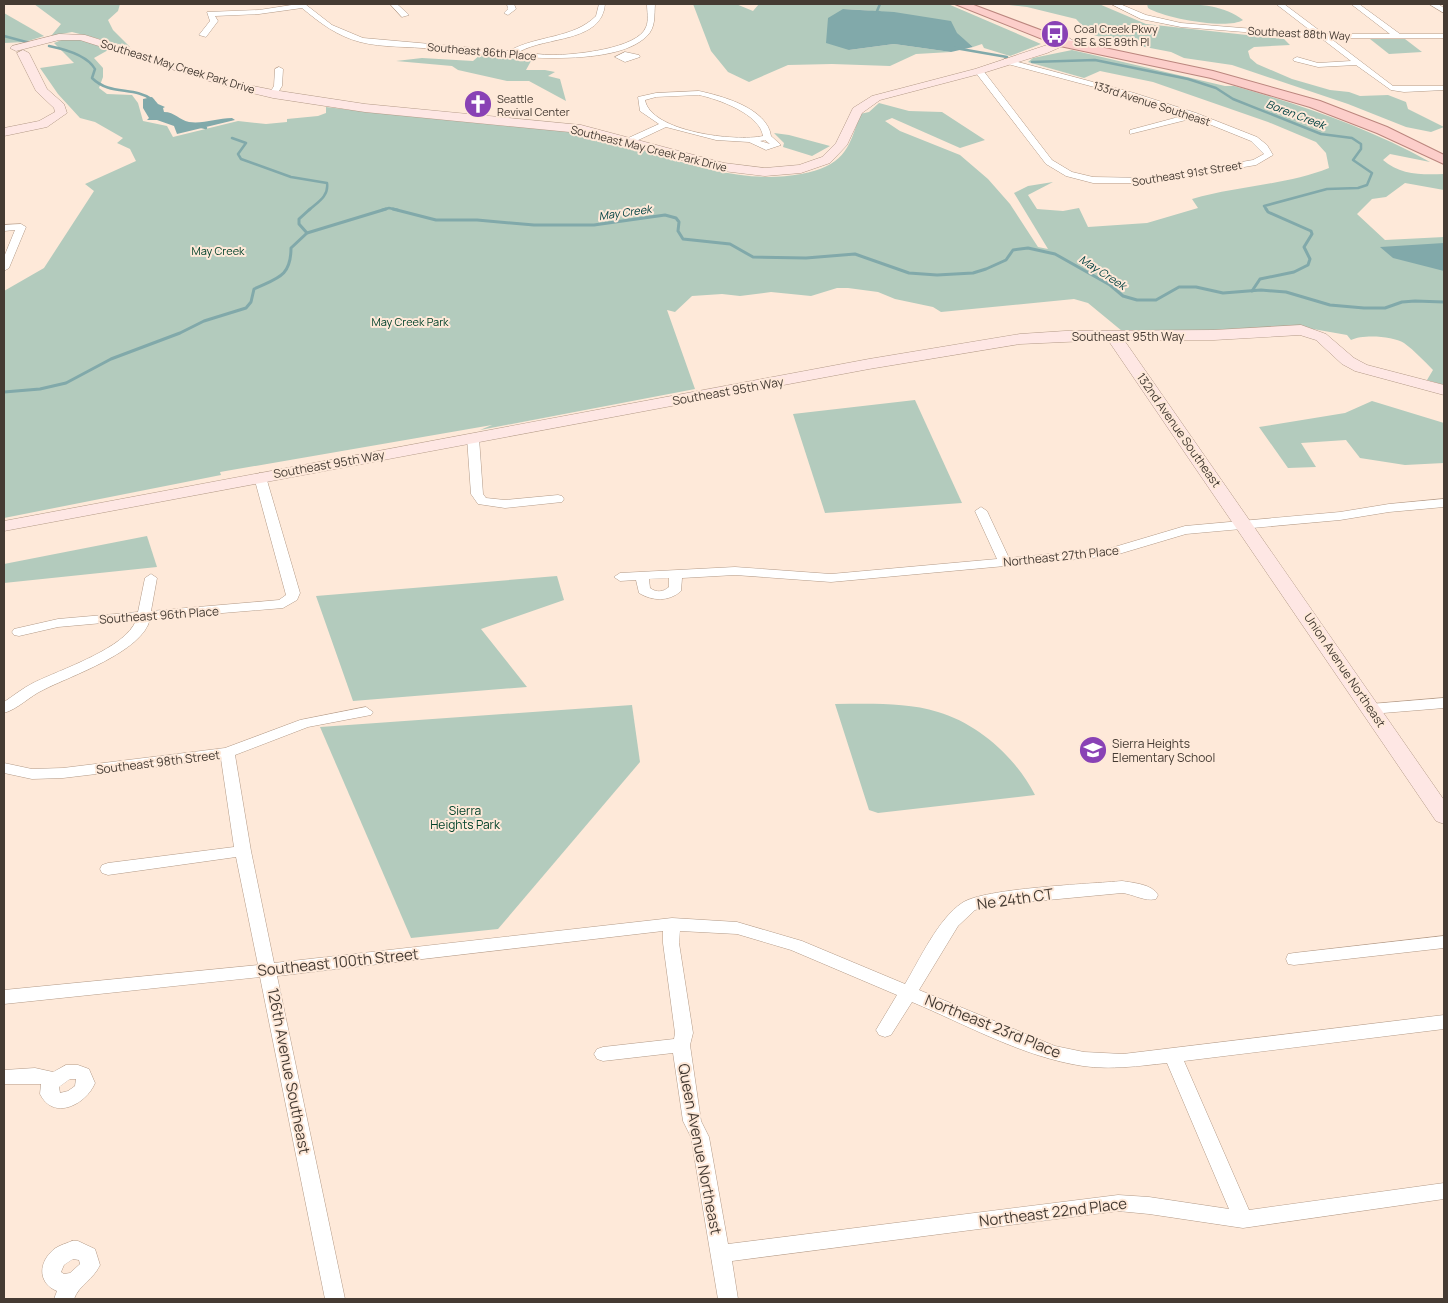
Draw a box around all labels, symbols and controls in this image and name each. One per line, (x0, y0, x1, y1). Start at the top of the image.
bus stop icon: Coal Creek Pkwy SE & SE 89th Pl (1040, 19, 1070, 49)
place label: Coal Creek Pkwy SE & SE 89th Pl (1074, 21, 1158, 49)
street label: Southeast 88th Way (1247, 23, 1351, 43)
street label: Southeast May Creek Park Drive (99, 35, 258, 97)
street label: Southeast 86th Place (427, 39, 538, 63)
street label: 133rd Avenue Southeast (1092, 77, 1212, 129)
church icon: Seattle Revival Center (463, 89, 493, 119)
place label: Seattle Revival Center (497, 91, 570, 119)
water label: Boren Creek (1264, 96, 1329, 133)
street label: Southeast May Creek Park Drive (569, 121, 729, 175)
street label: Southeast 91st Street (1131, 157, 1243, 189)
water label: May Creek (598, 201, 654, 223)
park label: May Creek (191, 243, 245, 258)
water label: May Creek (1077, 251, 1131, 294)
park label: May Creek Park (371, 314, 449, 329)
street label: Southeast 95th Way (1072, 328, 1185, 345)
street label: 132nd Avenue Southeast (1133, 369, 1225, 491)
street label: Southeast 95th Way (671, 373, 786, 409)
street label: Southeast 95th Way (272, 446, 387, 482)
street label: Northeast 27th Place (1002, 541, 1120, 571)
street label: Southeast 96th Place (99, 602, 219, 628)
street label: Union Avenue Northeast (1300, 609, 1390, 731)
school or university icon: Sierra Heights Elementary School (1078, 735, 1108, 765)
place label: Sierra Heights Elementary School (1112, 735, 1215, 766)
street label: Southeast 98th Street (95, 746, 221, 778)
park label: Sierra Heights Park (430, 802, 501, 833)
street label: Ne 24th CT (976, 883, 1054, 915)
street label: Southeast 100th Street (256, 943, 420, 981)
street label: 126th Avenue Southeast (263, 986, 315, 1156)
street label: Northeast 23rd Place (922, 989, 1064, 1063)
street label: Queen Avenue Northeast (673, 1062, 727, 1236)
street label: Northeast 22nd Place (978, 1192, 1128, 1231)

